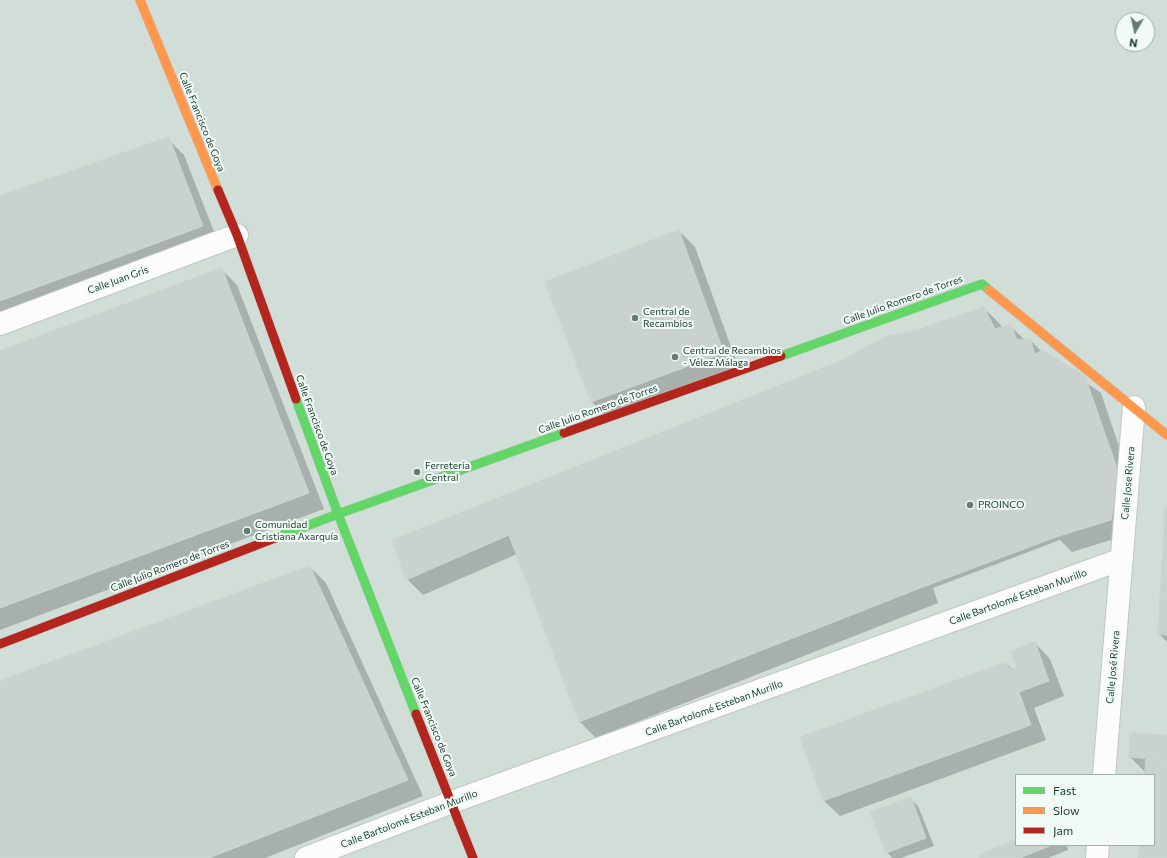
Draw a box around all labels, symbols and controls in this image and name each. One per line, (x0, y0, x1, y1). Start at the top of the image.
north arrow (1115, 12, 1155, 52)
text: N (1128, 36, 1138, 50)
street label: Calle Francisco de Goya (177, 71, 227, 173)
street label: Calle Juan Gris (86, 263, 150, 297)
street label: Calle Julio Romero de Torres (842, 273, 964, 327)
place label: Central de Recambios (643, 306, 692, 330)
marker: Central de Recambios (630, 313, 640, 323)
place label: Central de Recambios - Vélez Málaga (683, 345, 781, 368)
marker: Central de Recambios - Vélez Málaga (670, 352, 680, 362)
street label: Calle Francisco de Goya (293, 373, 341, 477)
street label: Calle Julio Romero de Torres (537, 382, 659, 436)
street label: Calle Jose Rivera (1119, 446, 1137, 520)
place label: Ferretería Central (425, 460, 470, 484)
marker: Ferretería Central (412, 467, 422, 477)
place label: PROINCO (978, 499, 1024, 511)
marker: PROINCO (965, 500, 975, 510)
place label: Comunidad Cristiana Axarquía (255, 519, 338, 542)
marker: Comunidad Cristiana Axarquía (242, 526, 252, 536)
street label: Calle Julio Romero de Torres (109, 538, 231, 594)
street label: Calle Bartolomé Esteban Murillo (947, 566, 1089, 628)
street label: Calle José Rivera (1104, 630, 1122, 704)
street label: Calle Francisco de Goya (409, 676, 459, 778)
street label: Calle Bartolomé Esteban Murillo (643, 677, 785, 739)
legend (1015, 774, 1155, 846)
text: Fast (1053, 783, 1076, 797)
street label: Calle Bartolomé Esteban Murillo (339, 787, 479, 851)
text: Slow (1053, 803, 1080, 817)
text: Jam (1053, 823, 1073, 837)

